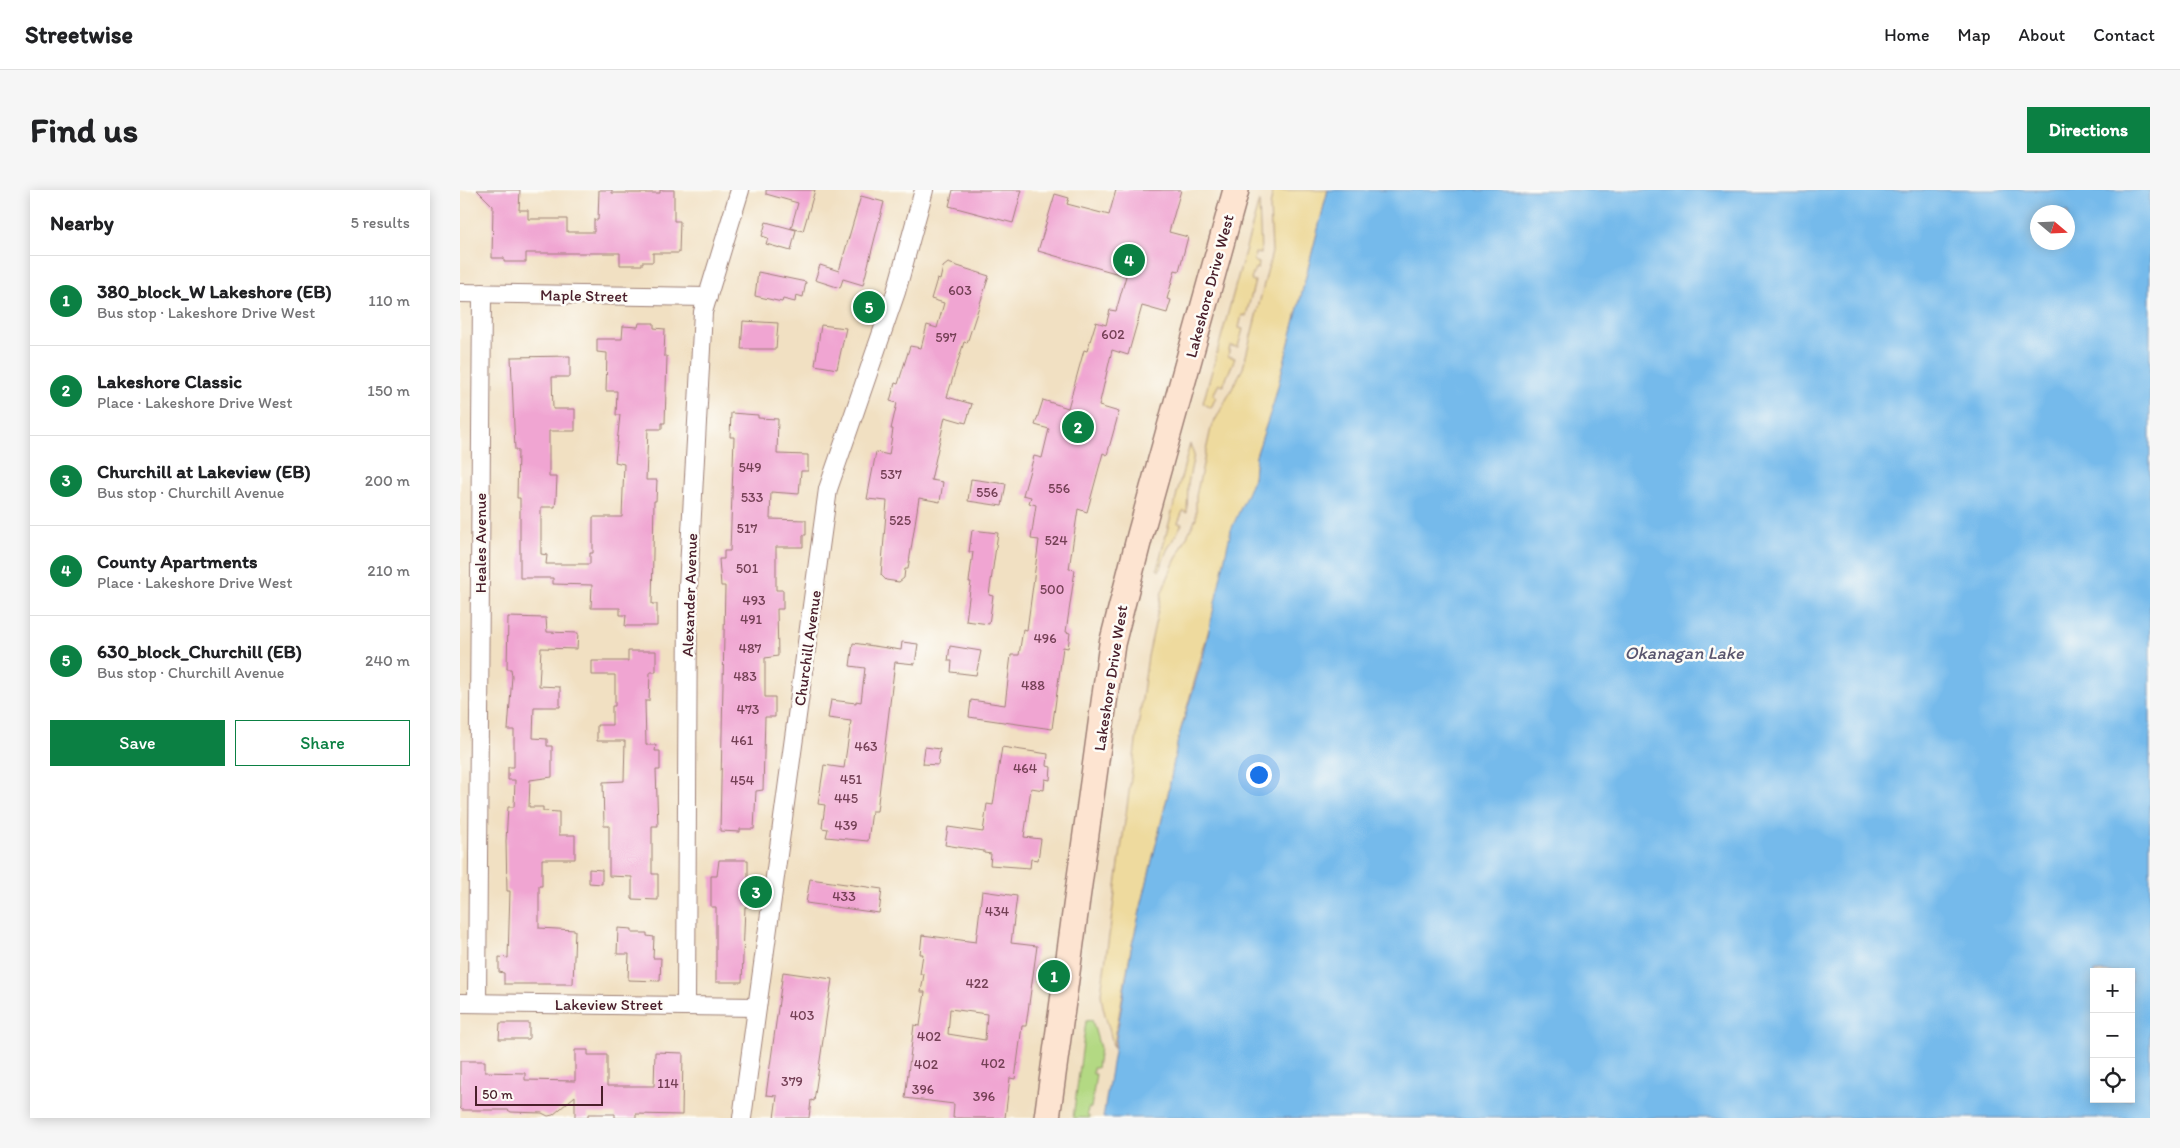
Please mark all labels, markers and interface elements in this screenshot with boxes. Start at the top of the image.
text: Streetwise [25,20,133,49]
text: Home [1884,24,1930,46]
text: Map [1958,24,1991,46]
text: About [2019,24,2065,46]
text: Contact [2093,24,2155,46]
button: Directions [2027,107,2150,153]
text: Find us [30,109,138,151]
north arrow [2030,205,2075,250]
text: Nearby [50,210,114,235]
street label: Lakeshore Drive West [1181,212,1238,360]
text: 5 results [350,213,410,232]
pin: 4 [1113,241,1145,279]
text: 380_block_W Lakeshore (EB) [97,280,332,303]
house number: 603 [948,282,972,299]
street label: Maple Street [540,285,628,306]
pin: 5 [853,288,885,326]
text: 1 [62,291,70,310]
text: 110 m [368,291,410,310]
text: Bus stop · Lakeshore Drive West [97,303,315,322]
house number: 602 [1101,326,1125,343]
house number: 597 [935,329,957,346]
text: Lakeshore Classic [97,370,242,393]
text: 2 [62,381,70,400]
text: 150 m [367,381,410,400]
text: Place · Lakeshore Drive West [97,393,292,412]
pin: 2 [1062,408,1094,446]
house number: 549 [738,459,762,476]
text: Churchill at Lakeview (EB) [97,460,311,483]
house number: 537 [880,466,902,483]
text: 3 [62,471,70,490]
text: 200 m [365,471,410,490]
house number: 556 [1048,480,1070,497]
text: Bus stop · Churchill Avenue [97,483,284,502]
house number: 556 [976,484,998,501]
house number: 533 [741,489,764,506]
street label: Heales Avenue [471,493,490,593]
house number: 525 [889,512,911,529]
house number: 517 [737,520,757,537]
house number: 524 [1044,532,1068,549]
street label: Alexander Avenue [678,533,701,657]
text: County Apartments [97,550,258,573]
house number: 501 [736,560,759,577]
text: 4 [61,561,71,580]
text: 210 m [367,561,410,580]
text: Place · Lakeshore Drive West [97,573,292,592]
house number: 500 [1040,581,1064,598]
street label: Churchill Avenue [790,589,825,707]
house number: 493 [742,592,766,609]
street label: Lakeshore Drive West [1090,604,1131,752]
house number: 491 [740,611,763,628]
house number: 496 [1033,630,1057,647]
text: 630_block_Churchill (EB) [97,640,302,663]
house number: 487 [738,640,762,657]
water label: Okanagan Lake [1624,642,1745,664]
text: 5 [62,651,70,670]
text: 240 m [365,651,410,670]
text: Bus stop · Churchill Avenue [97,663,284,682]
house number: 483 [733,668,757,685]
house number: 488 [1021,677,1045,694]
house number: 473 [737,701,760,718]
button: Save [50,720,225,766]
button: Share [235,720,410,766]
house number: 461 [731,732,754,749]
house number: 463 [854,738,878,755]
house number: 464 [1013,760,1038,777]
your location [1246,762,1272,788]
house number: 451 [840,771,863,788]
house number: 454 [730,772,755,789]
house number: 445 [834,790,858,807]
house number: 439 [834,817,858,834]
pin: 3 [740,873,772,911]
house number: 433 [832,888,856,905]
house number: 434 [985,903,1010,920]
pin: 1 [1038,957,1070,995]
map controls [2090,968,2135,1103]
button: + [2090,968,2135,1013]
house number: 422 [965,975,989,992]
street label: Lakeview Street [555,995,663,1014]
house number: 403 [790,1007,815,1024]
button: − [2090,1013,2135,1058]
house number: 402 [917,1028,942,1045]
house number: 402 [981,1055,1006,1072]
house number: 402 [914,1056,939,1073]
button: locate [2090,1058,2135,1103]
house number: 379 [781,1073,803,1090]
house number: 114 [657,1075,679,1092]
house number: 396 [912,1081,934,1098]
scale bar [475,1083,602,1106]
text: 50 m [482,1086,513,1103]
house number: 396 [973,1088,995,1105]

